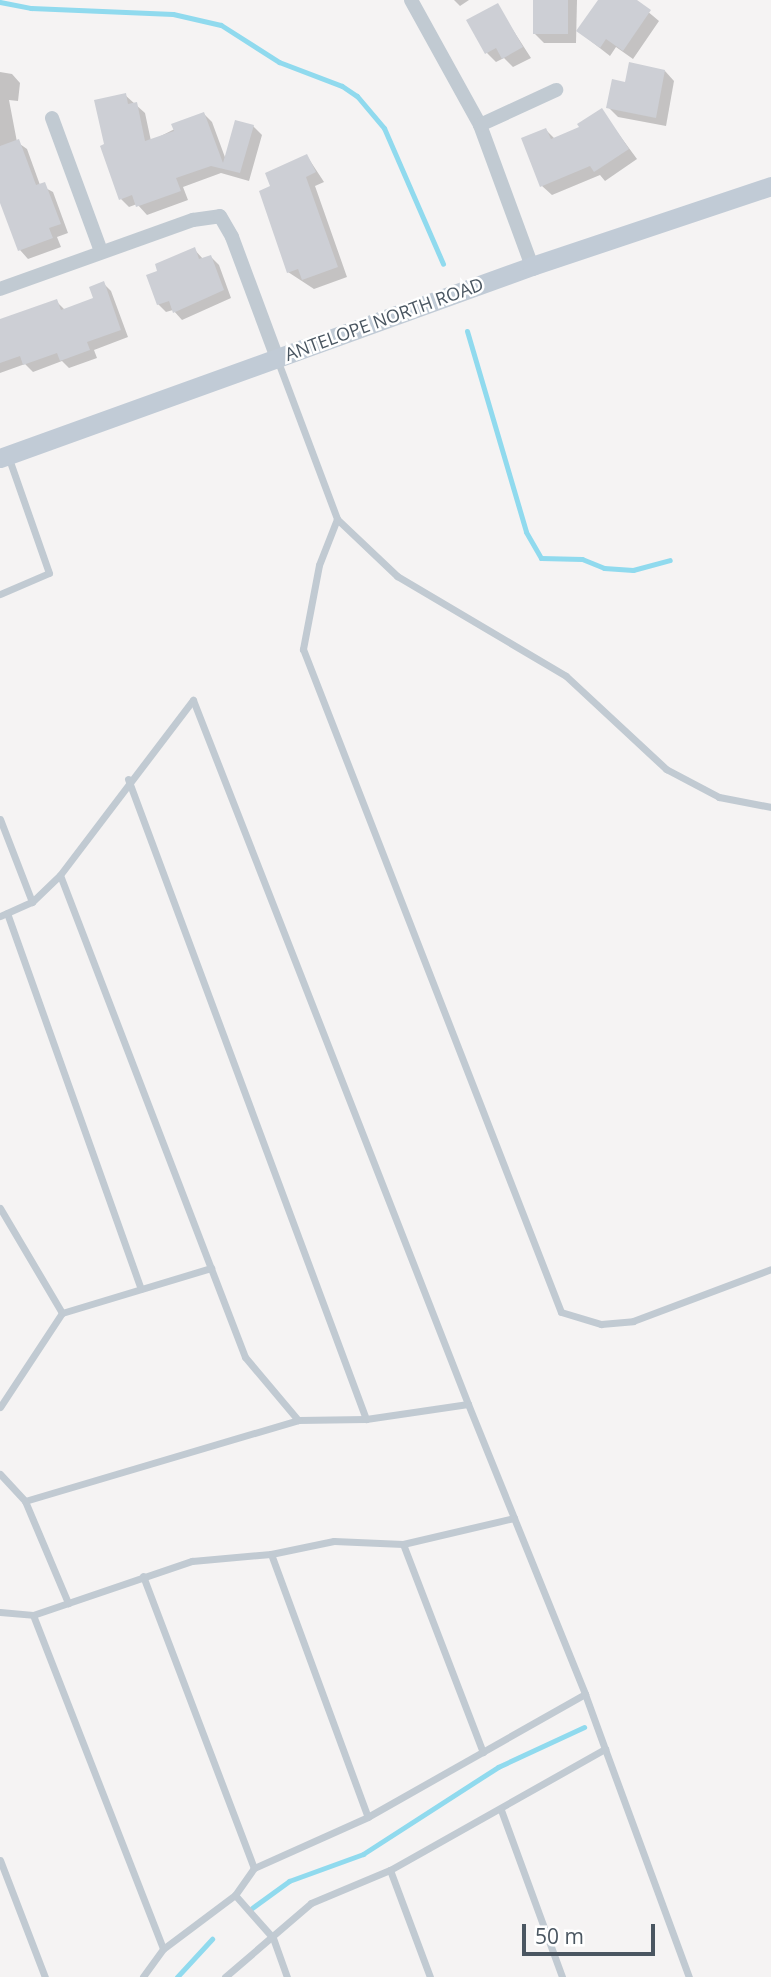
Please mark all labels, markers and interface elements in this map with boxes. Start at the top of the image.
street label: ANTELOPE NORTH ROAD [282,273,486,365]
scale bar [526,1910,659,1954]
text: 50 m [535,1922,584,1950]

